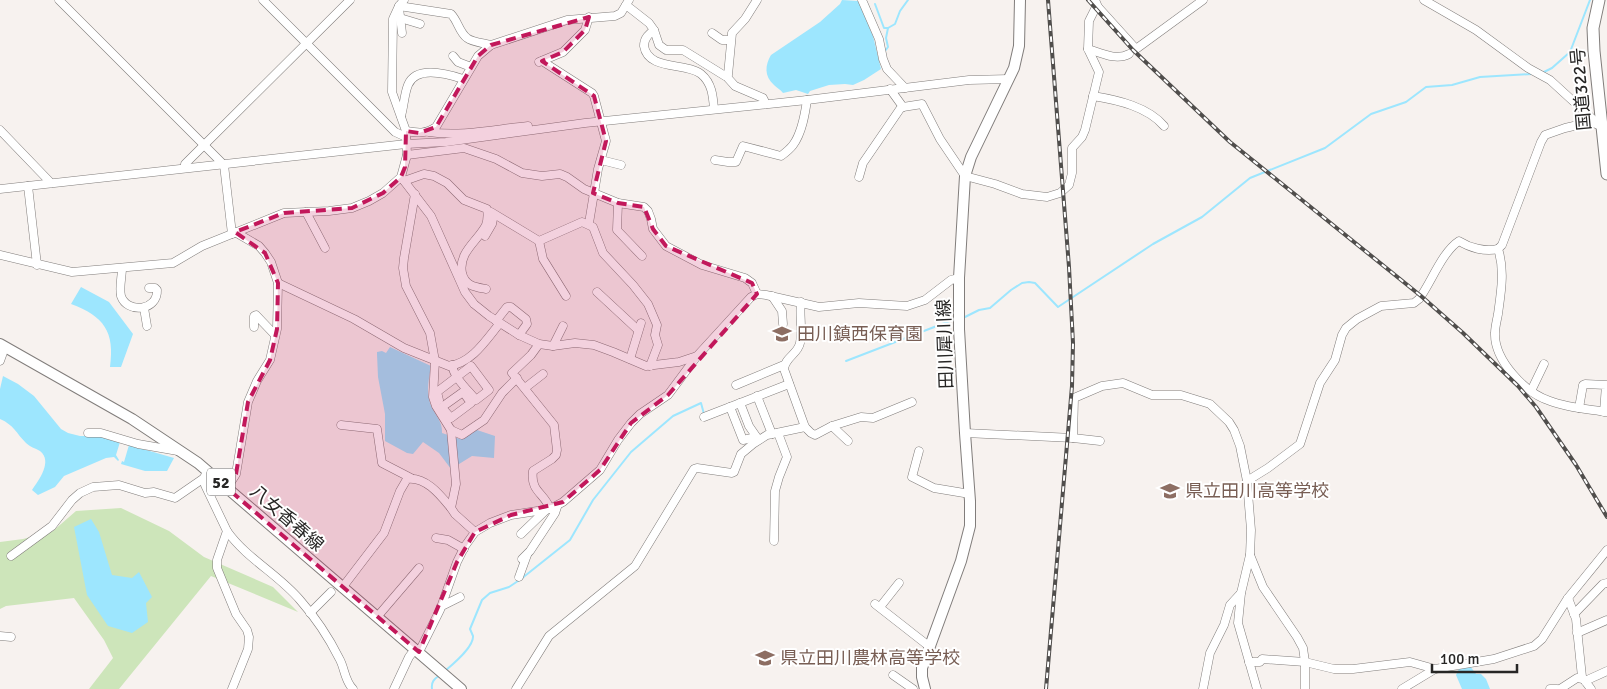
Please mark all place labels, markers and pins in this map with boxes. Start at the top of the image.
school or university icon: 田川鎮西保育園 [771,323,793,345]
place label: 田川鎮西保育園 [797,323,923,345]
school or university icon: 県立田川高等学校 [1159,480,1181,502]
place label: 県立田川高等学校 [1185,480,1329,502]
school or university icon: 県立田川農林高等学校 [754,647,776,669]
place label: 県立田川農林高等学校 [780,647,960,669]

